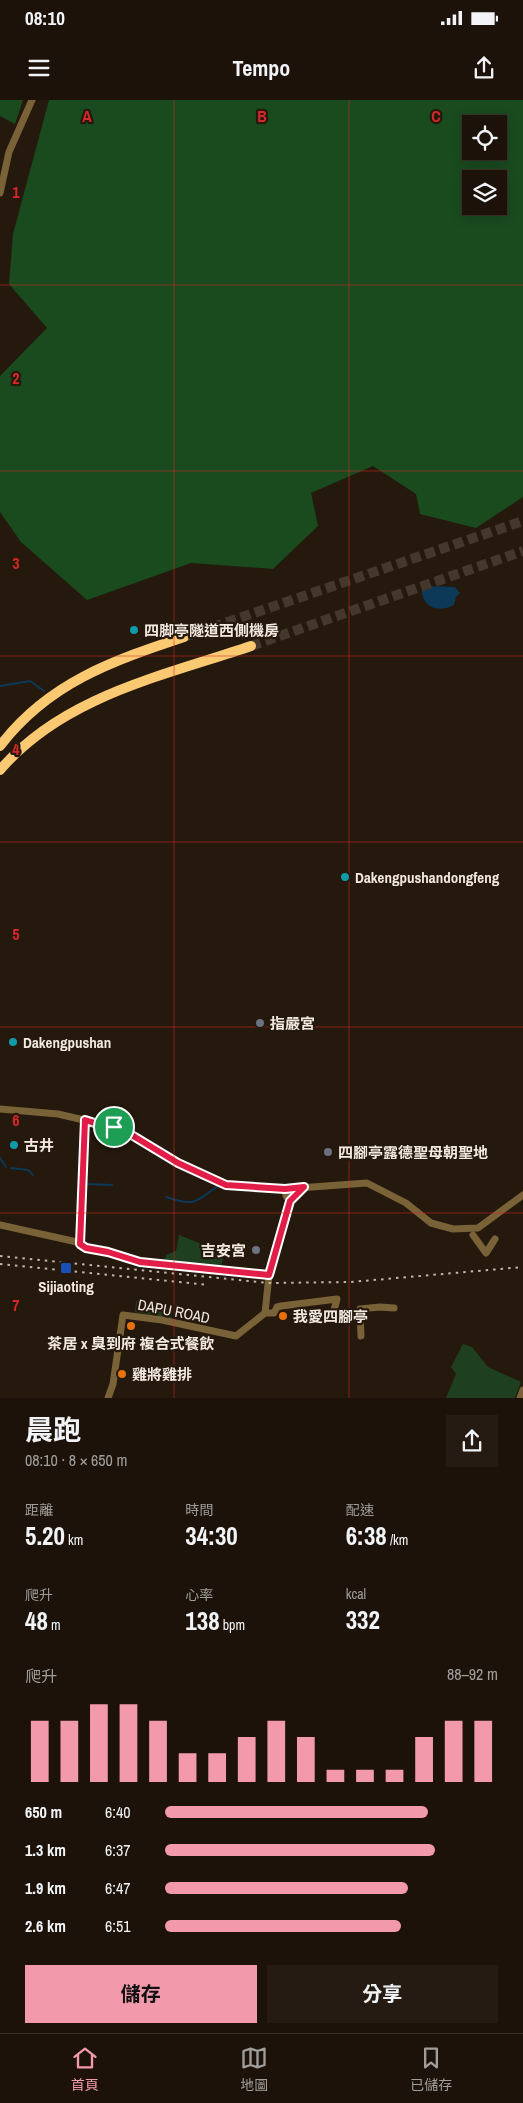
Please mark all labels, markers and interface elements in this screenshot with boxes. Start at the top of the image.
text: 08:10 [25,5,65,31]
text: Tempo [233,53,290,83]
icon: menu [25,54,53,82]
icon: share [470,54,498,82]
text: A [82,105,92,127]
text: B [257,105,267,127]
text: C [431,105,441,127]
map controls [462,115,507,215]
button: locate [462,115,507,160]
button: layers [462,170,507,215]
text: 1 [12,181,20,203]
text: 2 [12,367,20,389]
text: 3 [12,552,20,574]
place label: 四脚亭隧道西側機房 [144,620,279,641]
marker: 四脚亭隧道西側機房 [128,624,140,636]
text: 4 [12,738,20,760]
place label: Dakengpushandongfeng [355,867,500,888]
marker: Dakengpushandongfeng [339,871,351,883]
text: 5 [12,923,20,945]
place label: 指嚴宮 [270,1013,315,1034]
marker: 指嚴宮 [254,1017,266,1029]
place label: Dakengpushan [23,1032,111,1053]
marker: Dakengpushan [7,1036,19,1048]
pin [93,1106,135,1148]
text: 6 [12,1109,20,1131]
icon: arrive [100,1113,128,1141]
place label: 古井 [24,1135,54,1156]
marker: 古井 [8,1139,20,1151]
place label: 四腳亭露德聖母朝聖地 [338,1142,488,1163]
marker: 四腳亭露德聖母朝聖地 [322,1146,334,1158]
place label: 吉安宮 [201,1240,246,1261]
marker: 吉安宮 [250,1244,262,1256]
marker: Sijiaoting [59,1261,73,1275]
place label: Sijiaoting [38,1276,94,1297]
text: 7 [12,1294,20,1316]
street label: DAPU ROAD [136,1294,212,1328]
place label: 我愛四腳亭 [293,1306,368,1327]
marker: 我愛四腳亭 [277,1310,289,1322]
marker: 茶居 x 臭到府 複合式餐飲 [125,1320,137,1332]
place label: 茶居 x 臭到府 複合式餐飲 [47,1333,215,1354]
place label: 雞將雞排 [132,1364,192,1385]
marker: 雞將雞排 [116,1368,128,1380]
text: 晨跑 [25,1411,81,1449]
button: share [446,1415,498,1467]
text: 08:10 · 8 × 650 m [25,1449,128,1471]
text: 距離 [25,1501,53,1519]
text: 時間 [185,1501,213,1519]
text: 配速 [346,1501,374,1519]
text: 5.20 [25,1519,65,1553]
text: 34:30 [185,1519,238,1553]
text: 6:38 [346,1519,387,1553]
text: km [65,1531,83,1549]
text: /km [387,1531,408,1549]
text: kcal [346,1585,366,1603]
text: 爬升 [25,1586,53,1604]
text: 心率 [185,1586,213,1604]
text: 332 [346,1603,380,1637]
text: 48 [25,1604,48,1638]
text: 138 [185,1604,220,1638]
text: m [48,1616,61,1634]
text: bpm [220,1616,245,1634]
text: 88–92 m [447,1663,498,1685]
text: 爬升 [25,1665,57,1687]
text: 650 m [25,1801,62,1823]
text: 6:40 [105,1801,131,1823]
text: 1.3 km [25,1839,66,1861]
text: 6:37 [105,1839,131,1861]
text: 1.9 km [25,1877,66,1899]
text: 6:47 [105,1877,131,1899]
text: 2.6 km [25,1915,66,1937]
text: 6:51 [105,1915,131,1937]
button: 儲存 [25,1965,257,2023]
button: 分享 [267,1965,498,2023]
tab: 首頁 [71,2044,99,2094]
tab: 地圖 [240,2044,268,2094]
tab: 已儲存 [410,2044,452,2094]

